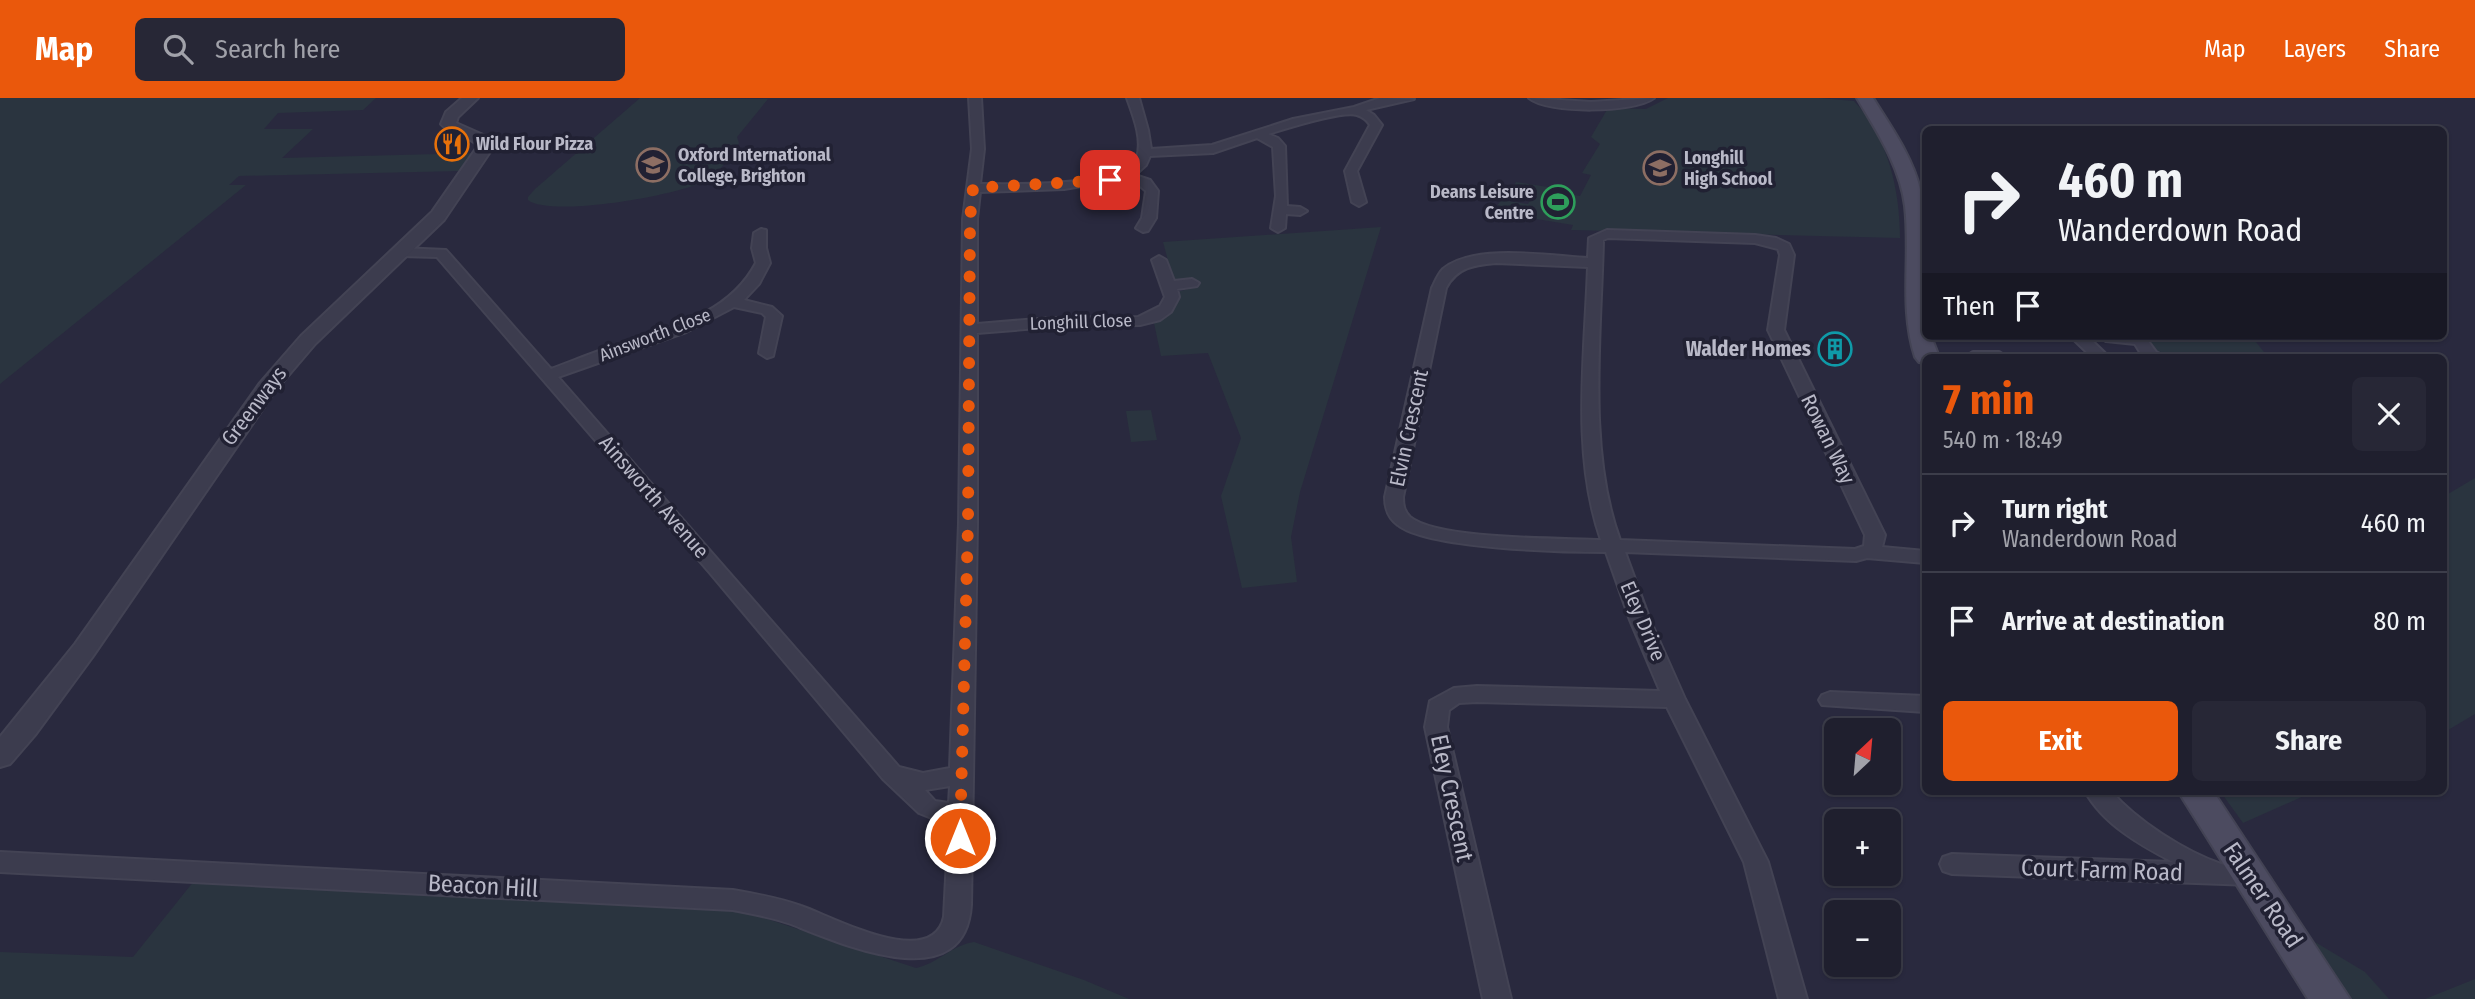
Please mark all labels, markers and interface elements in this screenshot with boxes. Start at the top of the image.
search box [135,18,625,81]
text: Map [35,29,93,69]
icon: search [159,30,197,68]
text: Search here [215,34,340,65]
text: Map [2204,35,2246,63]
text: Layers [2284,35,2346,63]
text: Share [2384,35,2440,63]
restaurant icon: Wild Flour Pizza [433,125,471,163]
place label: Wild Flour Pizza [476,133,593,155]
place label: Oxford International College, Brighton [678,144,831,187]
school or university icon: Oxford International College, Brighton [634,146,672,184]
place label: Longhill High School [1684,147,1772,190]
school or university icon: Longhill High School [1641,149,1679,187]
pin [1080,150,1140,210]
text: 460 m [2058,151,2183,210]
icon: right [1943,154,2034,245]
icon: arrive [1091,161,1129,199]
place label: Deans Leisure Centre [1430,181,1534,224]
sports icon: Deans Leisure Centre [1539,183,1577,221]
text: Wanderdown Road [2058,211,2302,249]
icon: arrive [2009,287,2047,325]
text: Then [1943,291,1995,322]
street label: Ainsworth Close [596,304,714,366]
street label: Longhill Close [1029,309,1133,335]
building icon: Walder Homes [1816,330,1854,368]
place label: Walder Homes [1686,336,1811,362]
street label: Greenways [216,361,292,451]
street label: Elvin Crescent [1384,367,1434,489]
text: 7 min [1943,375,2035,425]
button: close [2352,377,2426,451]
street label: Rowan Way [1795,390,1861,489]
text: 540 m · 18:49 [1943,426,2063,454]
street label: Ainsworth Avenue [594,430,714,564]
text: Turn right [2002,494,2108,525]
icon: right [1943,504,1981,542]
text: 460 m [2361,508,2426,539]
text: Wanderdown Road [2002,525,2178,553]
street label: Eley Drive [1615,577,1671,665]
icon: arrive [1943,602,1981,640]
text: Arrive at destination [2002,606,2225,637]
text: 80 m [2373,606,2426,637]
button: Exit [1943,701,2178,781]
button: Share [2192,701,2426,781]
north arrow [1824,718,1900,794]
map controls [1824,718,1901,977]
street label: Eley Crescent [1425,732,1479,864]
position arrow [923,801,997,875]
button: + [1824,809,1901,886]
street label: Falmer Road [2218,837,2308,953]
street label: Court Farm Road [2021,853,2183,887]
street label: Beacon Hill [427,869,539,903]
button: − [1824,900,1901,977]

